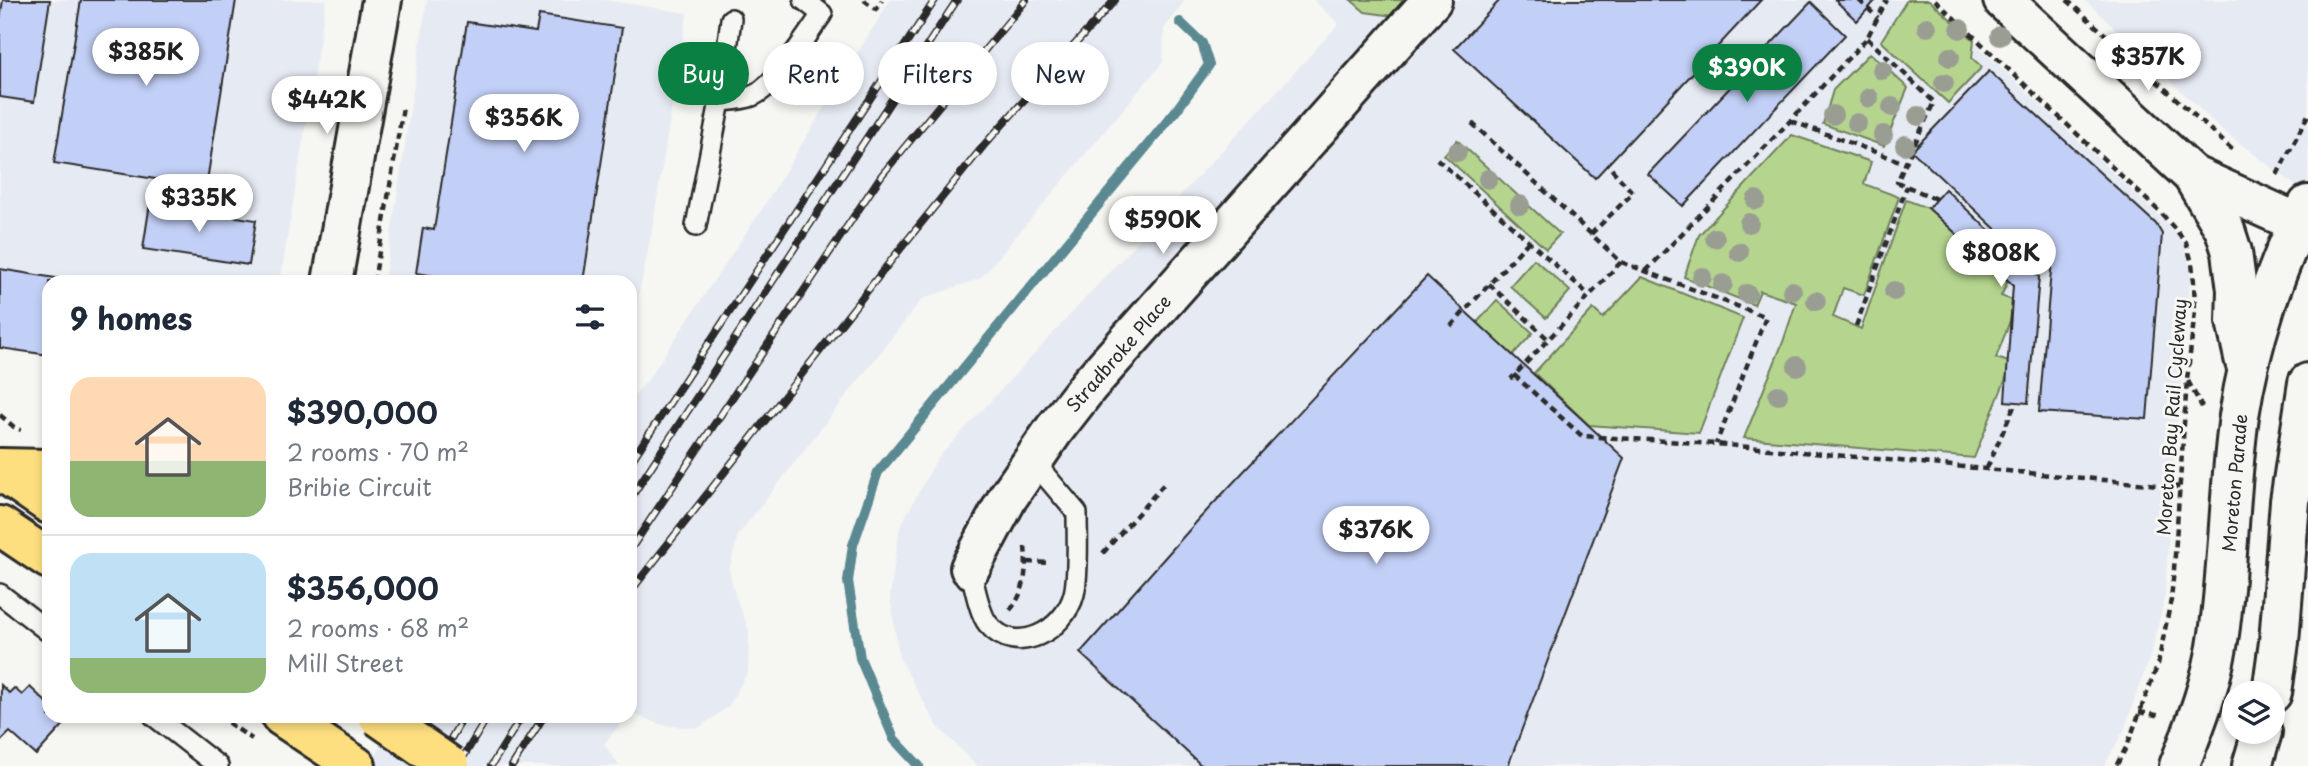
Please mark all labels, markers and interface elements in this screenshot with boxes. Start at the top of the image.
pin: $385K [97,28,195,88]
text: $385K [108,33,184,68]
pin: $357K [2099,34,2197,93]
text: $357K [2111,38,2185,73]
chip: Buy [658,42,749,105]
chip: Rent [763,42,864,105]
chip: Filters [878,42,997,105]
chip: New [1011,42,1109,105]
pin: $390K [1698,44,1796,104]
text: $390K [1708,49,1786,84]
pin: $442K [278,76,376,136]
text: $442K [287,81,367,116]
pin: $356K [475,94,573,154]
text: $356K [485,99,563,134]
pin: $335K [150,174,248,234]
text: $335K [161,179,237,214]
pin: $590K [1114,196,1212,256]
text: $590K [1125,201,1201,236]
pin: $808K [1952,230,2050,289]
text: $808K [1962,234,2040,269]
street label: Stradbroke Place [1059,288,1177,418]
text: 9 homes [70,295,192,340]
icon: filters [571,298,609,336]
street label: Moreton Bay Rail Cycleway [2149,298,2193,536]
text: $390,000 [287,389,438,434]
icon: home [126,405,210,489]
street label: Moreton Parade [2215,413,2253,553]
text: 2 rooms · 70 m² [287,434,469,469]
text: Bribie Circuit [287,469,432,504]
pin: $376K [1327,506,1425,566]
text: $376K [1339,511,1413,546]
text: $356,000 [287,565,439,610]
icon: home [126,581,210,665]
text: 2 rooms · 68 m² [287,610,469,645]
text: Mill Street [287,645,403,680]
map controls [2222,681,2285,744]
button: layers [2222,681,2285,744]

